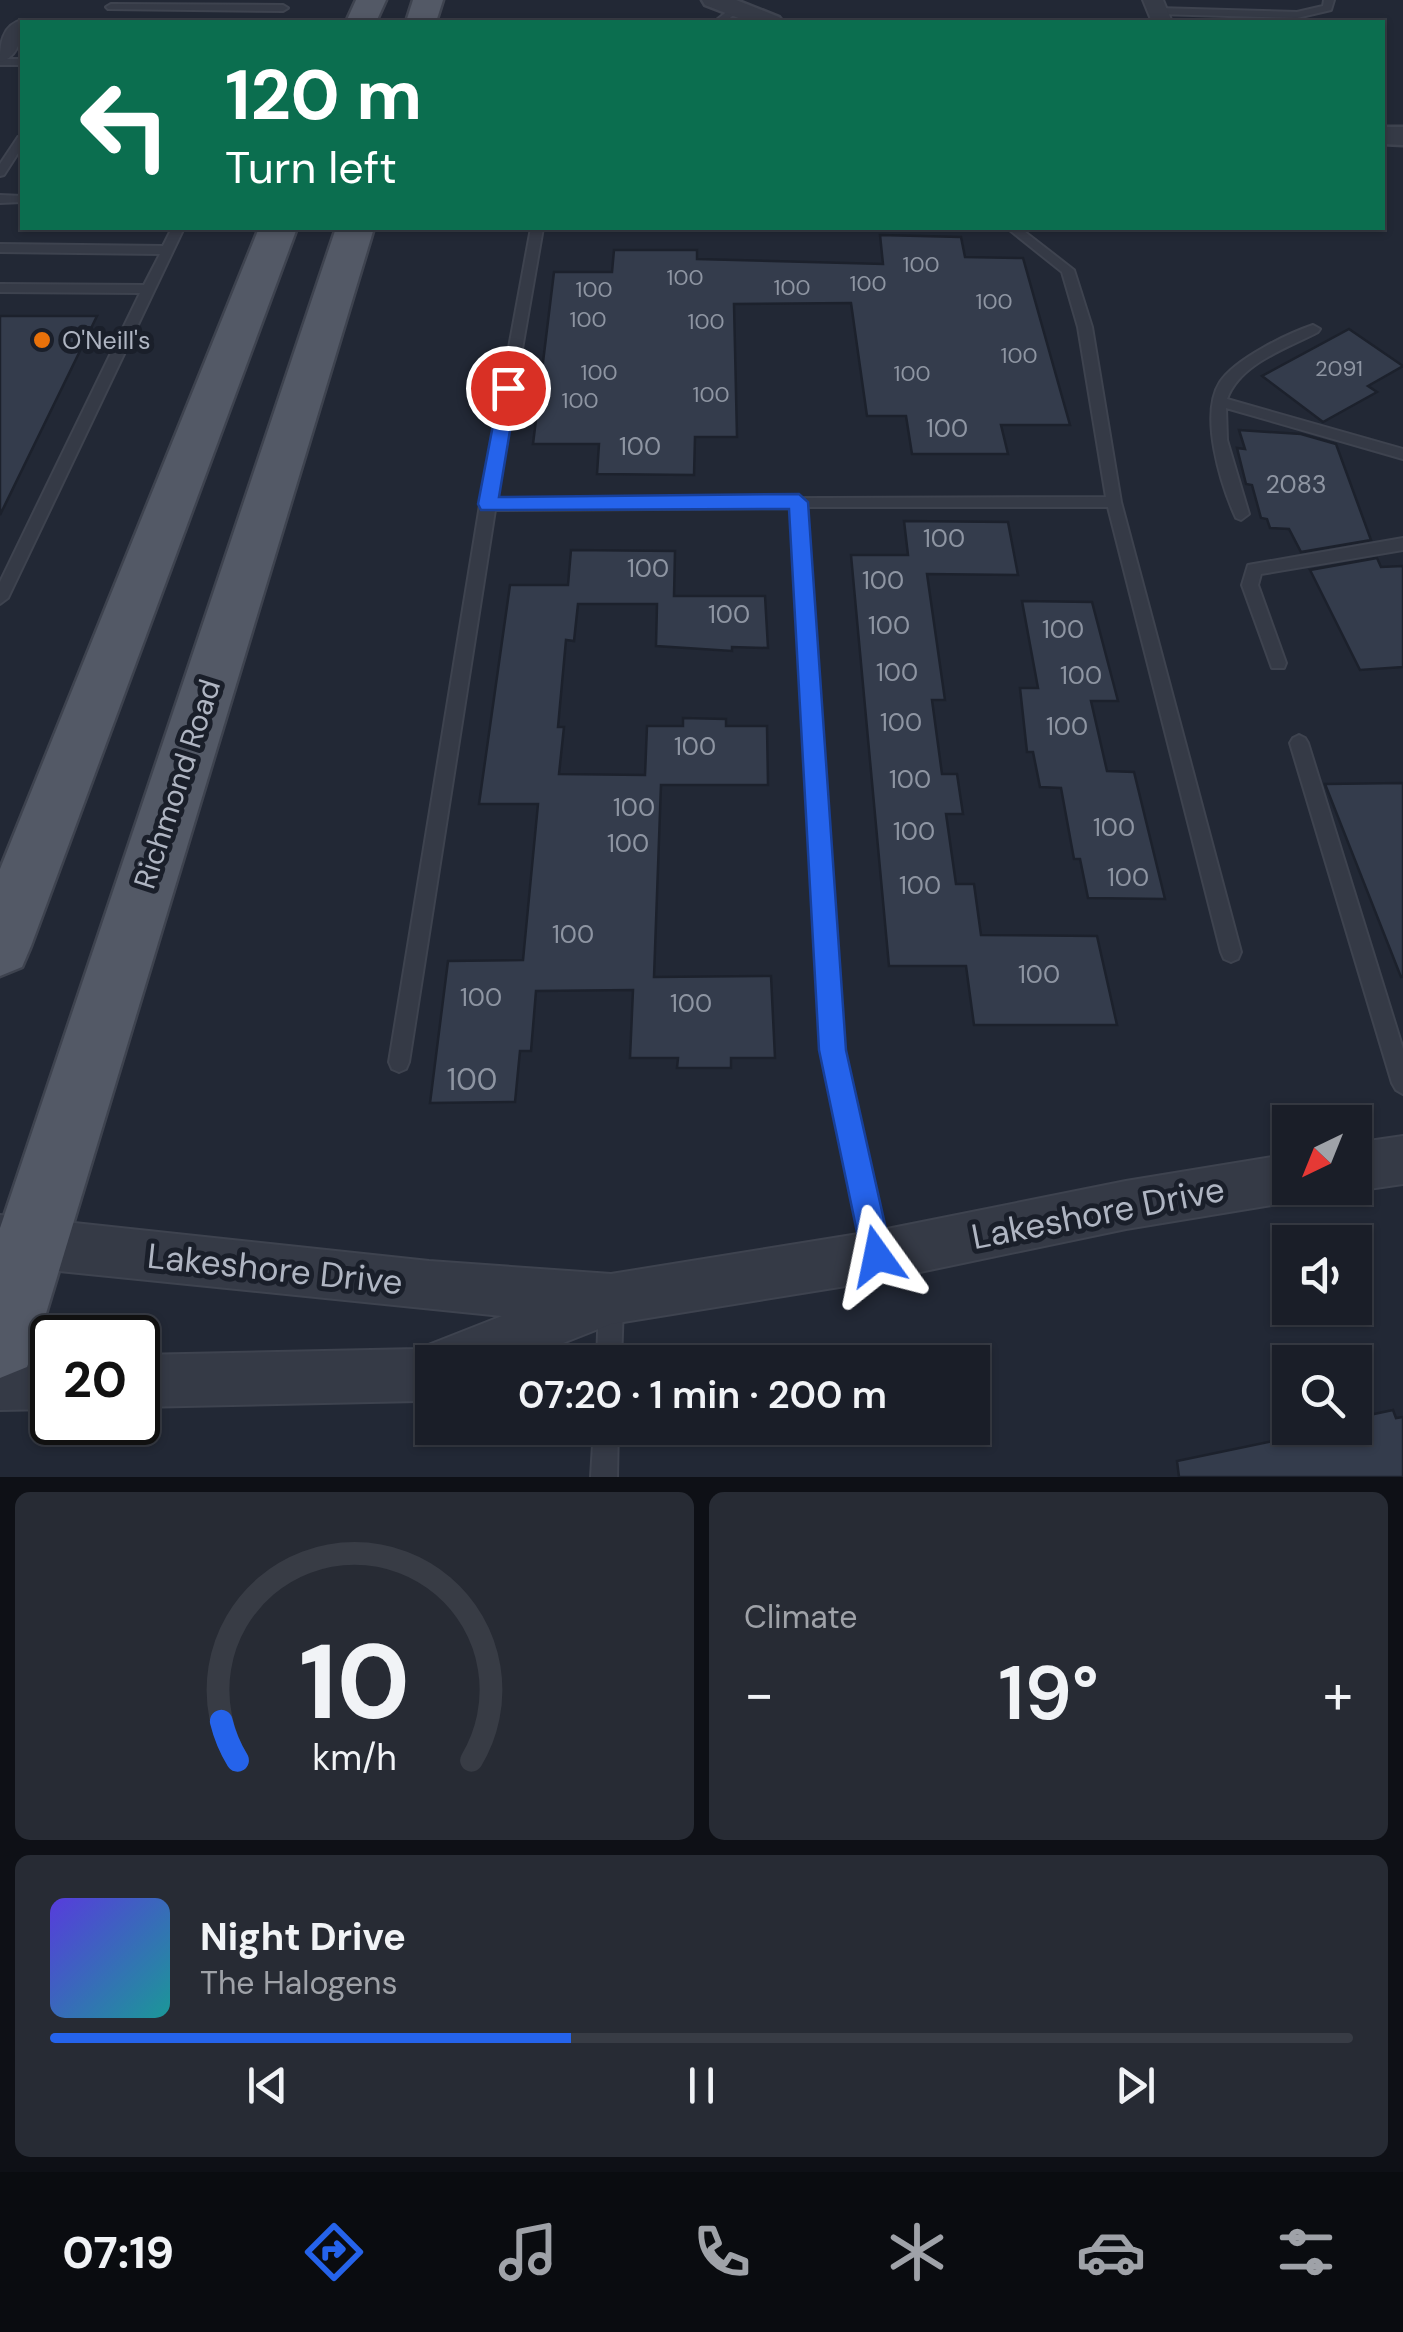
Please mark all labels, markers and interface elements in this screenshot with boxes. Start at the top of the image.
text: 120 m [225,50,422,141]
icon: left [60,60,190,190]
text: Turn left [225,138,397,197]
house number: 100 [903,250,939,279]
house number: 100 [667,263,703,292]
house number: 100 [850,269,886,298]
house number: 100 [774,273,810,302]
house number: 100 [576,275,612,304]
house number: 100 [976,287,1012,316]
house number: 100 [570,305,606,334]
house number: 100 [688,307,724,336]
place label: O'Neill's [62,324,150,357]
marker: O'Neill's [31,329,53,351]
house number: 100 [1001,341,1037,370]
pin [466,346,551,431]
house number: 2091 [1315,354,1363,383]
house number: 100 [581,358,617,387]
house number: 100 [894,359,930,388]
icon: arrive [481,361,536,416]
house number: 100 [693,380,729,409]
house number: 100 [562,386,598,415]
house number: 100 [926,412,968,445]
house number: 100 [619,430,661,463]
house number: 2083 [1265,468,1327,501]
house number: 100 [923,522,965,555]
house number: 100 [627,552,669,585]
house number: 100 [862,564,904,597]
house number: 100 [708,598,750,631]
house number: 100 [868,609,910,642]
house number: 100 [1042,613,1084,646]
house number: 100 [876,656,918,689]
house number: 100 [1060,659,1102,692]
street label: Richmond Road [125,674,229,894]
house number: 100 [880,706,922,739]
house number: 100 [1046,710,1088,743]
house number: 100 [674,730,716,763]
house number: 100 [889,763,931,796]
house number: 100 [613,791,655,824]
house number: 100 [1093,811,1135,844]
house number: 100 [893,815,935,848]
house number: 100 [607,827,649,860]
house number: 100 [1107,861,1149,894]
house number: 100 [899,869,941,902]
house number: 100 [552,918,594,951]
house number: 100 [1018,958,1060,991]
house number: 100 [460,981,502,1014]
house number: 100 [670,987,712,1020]
house number: 100 [447,1060,497,1099]
north arrow [1272,1105,1372,1205]
map controls [1272,1105,1372,1445]
street label: Lakeshore Drive [968,1166,1228,1260]
position arrow [825,1204,929,1308]
button: sound [1272,1225,1372,1325]
street label: Lakeshore Drive [145,1233,405,1305]
speed limit sign: 20 [30,1315,160,1445]
button: search [1272,1345,1372,1445]
text: 07:20 · 1 min · 200 m [518,1370,887,1420]
text: Climate [744,1596,858,1638]
text: 10 [299,1615,410,1750]
text: 19° [998,1645,1099,1742]
text: − [744,1658,774,1730]
text: + [1323,1658,1353,1730]
text: km/h [312,1735,397,1781]
text: Night Drive [200,1912,406,1962]
text: The Halogens [200,1962,398,2004]
icon: previous [240,2058,295,2113]
icon: pause [674,2058,729,2113]
icon: next [1108,2058,1163,2113]
icon: directions [299,2217,369,2287]
icon: music [493,2217,563,2287]
icon: phone [687,2217,757,2287]
icon: climate [882,2217,952,2287]
icon: car [1076,2217,1146,2287]
icon: filters [1271,2217,1341,2287]
text: 07:19 [62,2223,174,2282]

